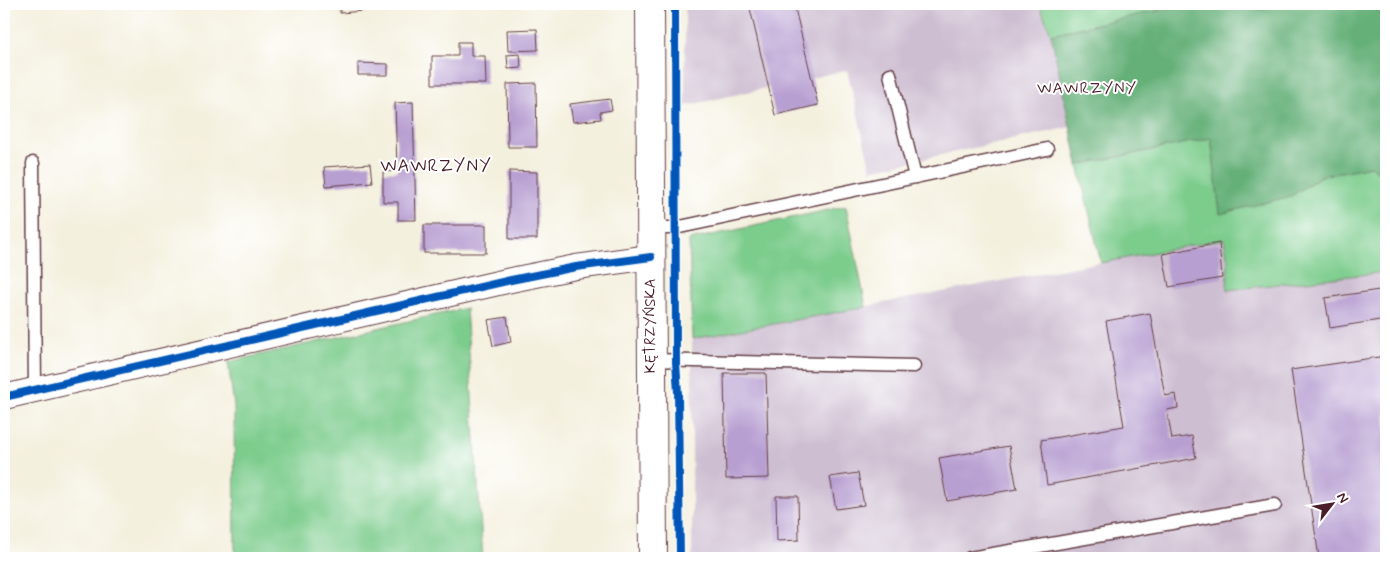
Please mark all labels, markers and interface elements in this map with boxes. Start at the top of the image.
district label: WAWRZYNY [1037,78,1137,99]
district label: WAWRZYNY [380,154,492,178]
street label: KĘTRZYŃSKA [641,278,661,374]
north arrow [1308,480,1358,530]
text: N [1332,489,1352,506]

